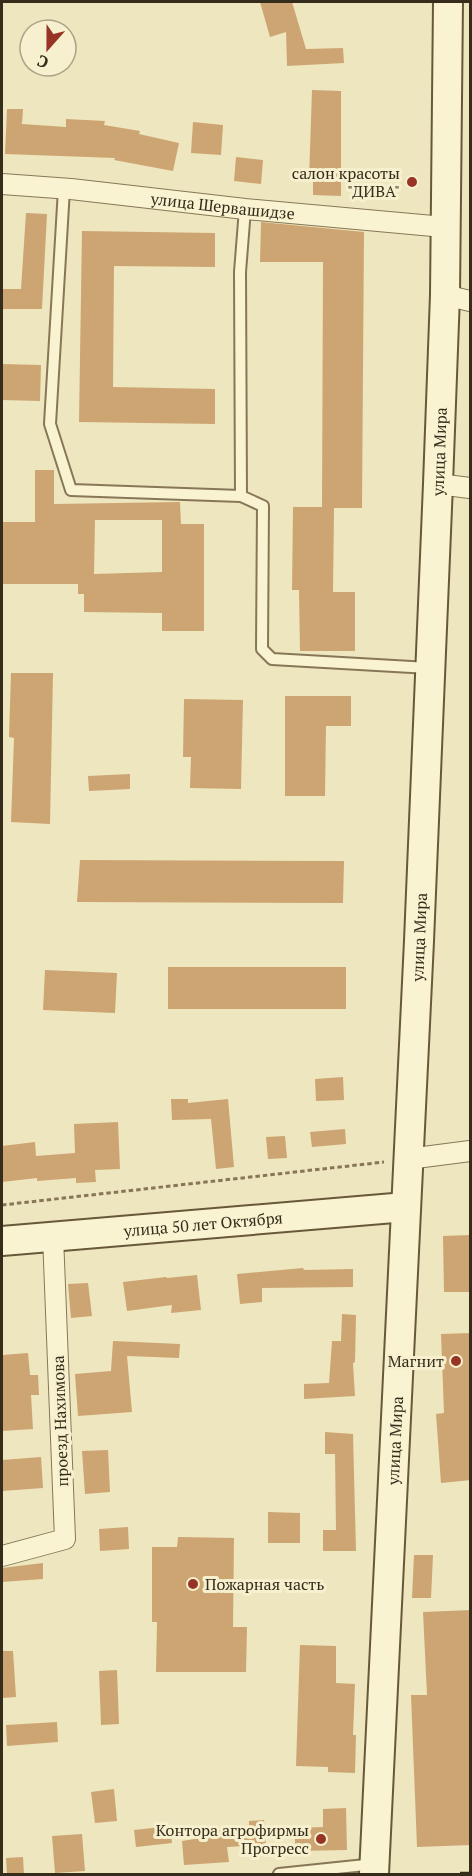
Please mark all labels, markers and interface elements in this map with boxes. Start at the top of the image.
north arrow [18,18,78,78]
text: С [34,50,51,74]
place label: салон красоты "ДИВА" [292,162,400,202]
marker: салон красоты "ДИВА" [405,175,419,189]
street label: улица Шервашидзе [149,187,296,224]
street label: улица Мира [426,407,452,497]
street label: улица Мира [406,892,432,983]
street label: улица 50 лет Октября [122,1206,284,1242]
place label: Магнит [388,1350,444,1372]
marker: Магнит [449,1354,463,1368]
street label: проезд Нахимова [47,1355,73,1487]
street label: улица Мира [382,1396,408,1486]
place label: Пожарная часть [205,1573,324,1595]
marker: Пожарная часть [186,1577,200,1591]
place label: Контора агрофирмы Прогресс [156,1819,309,1859]
marker: Контора агрофирмы Прогресс [314,1832,328,1846]

